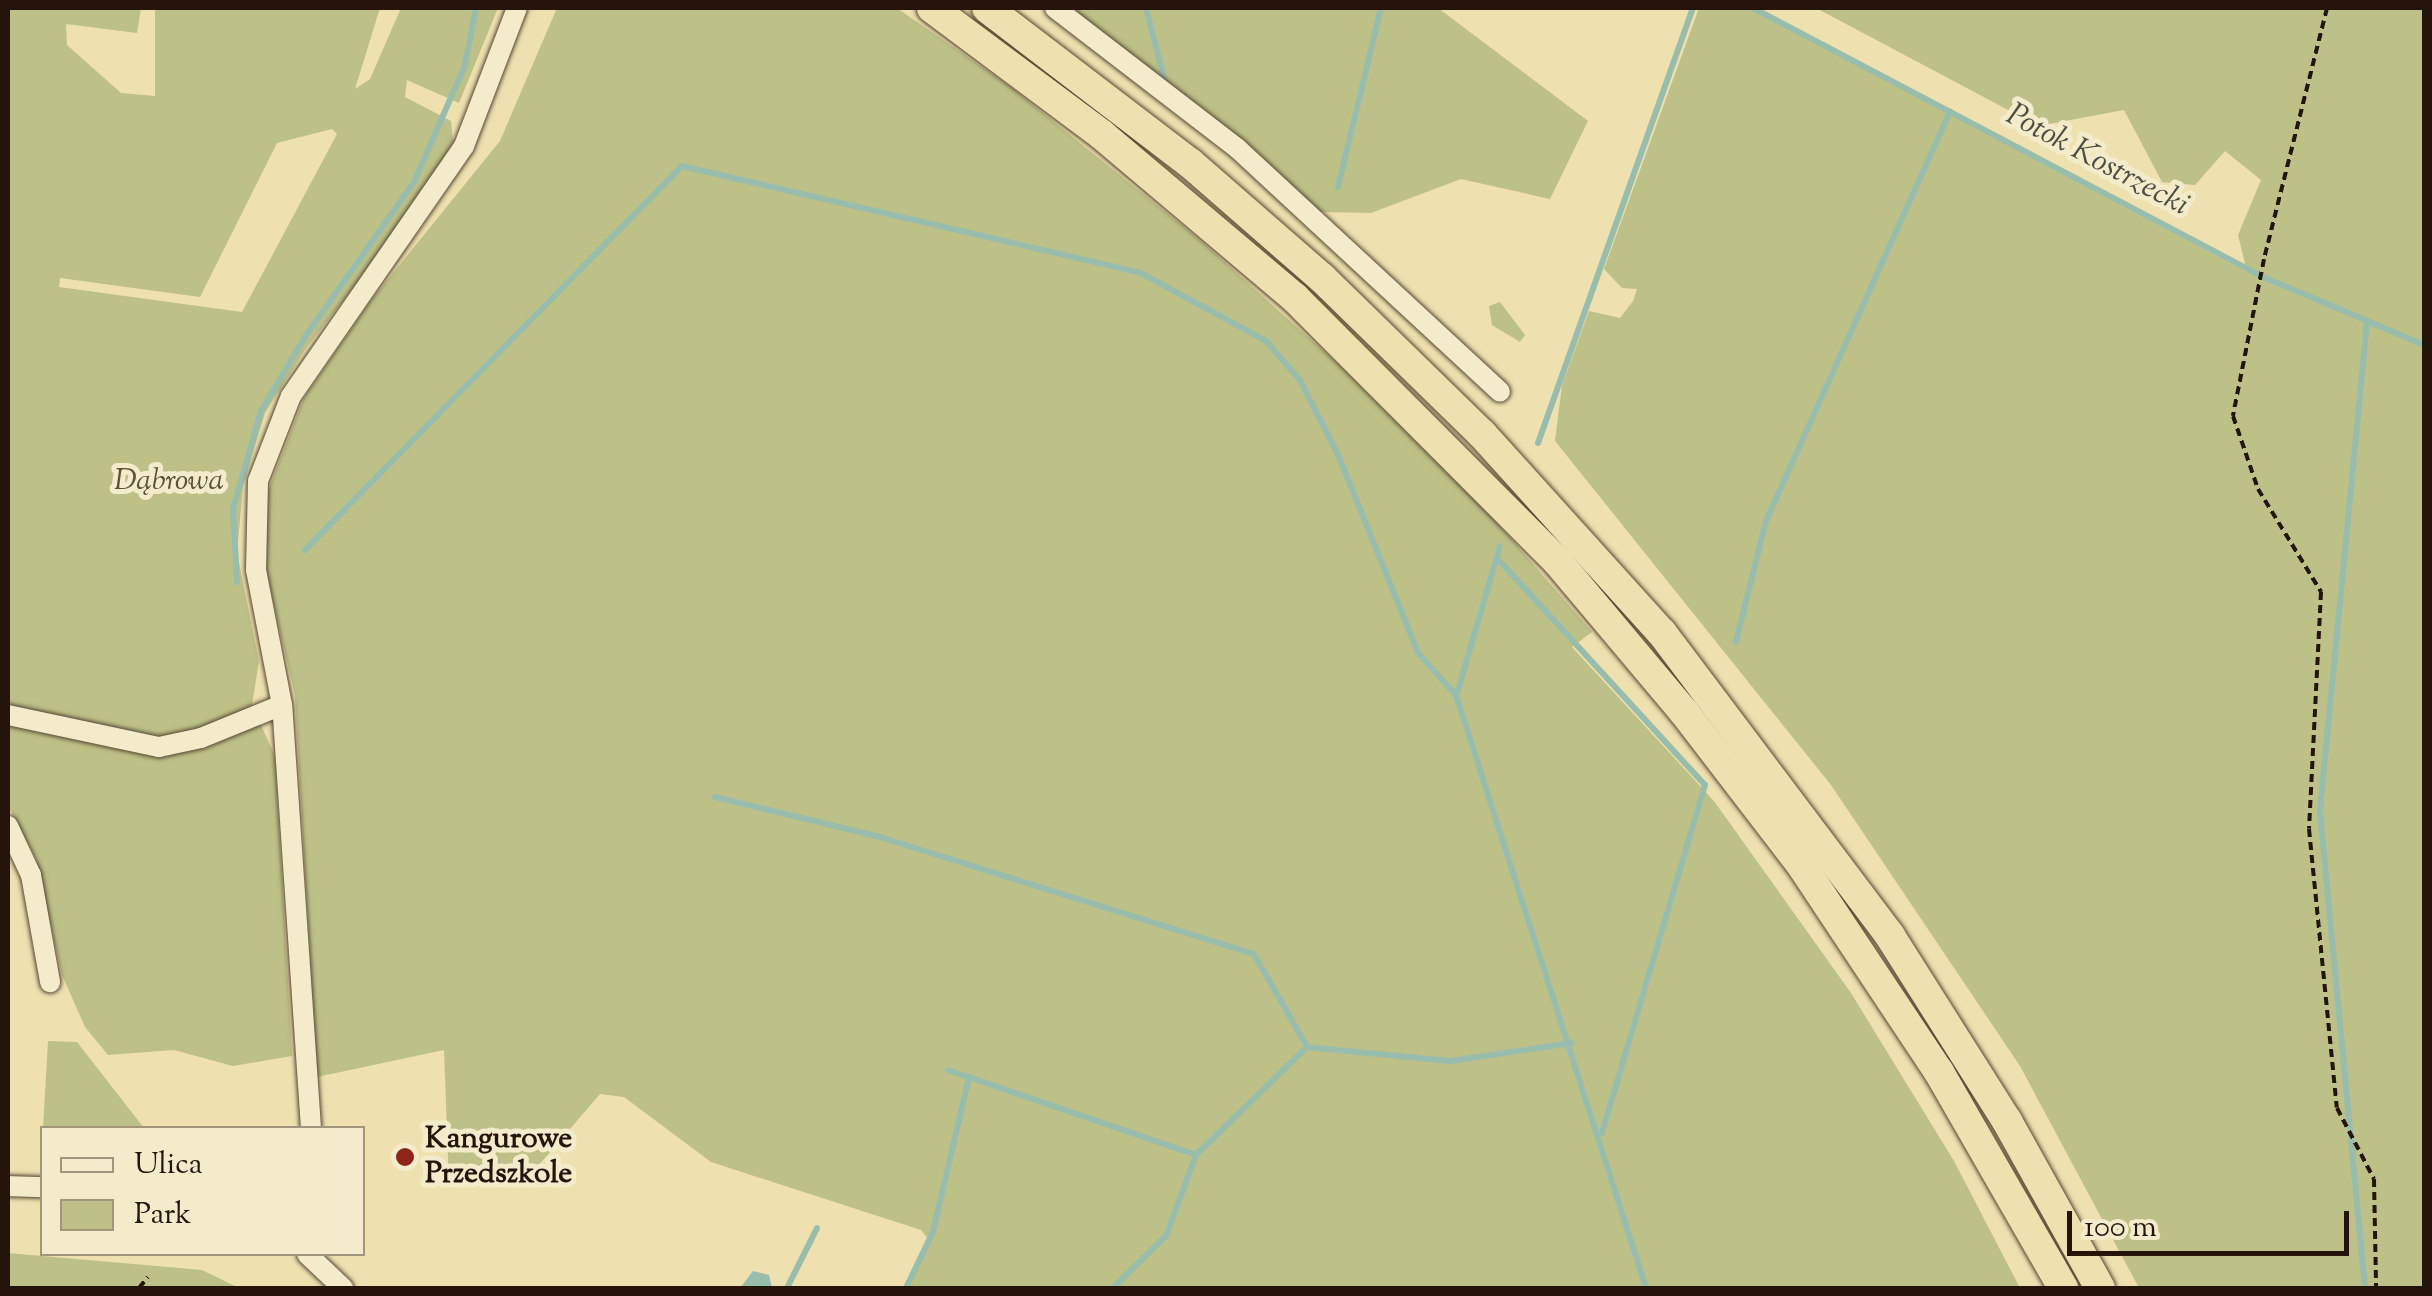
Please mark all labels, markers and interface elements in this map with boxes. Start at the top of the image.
water label: Potok Kostrzecki [1999,97,2195,225]
park label: Dąbrowa [114,464,224,500]
place label: Kangurowe Przedszkole [425,1122,572,1192]
legend [40,1126,365,1256]
text: Ulica [134,1144,203,1187]
marker: Kangurowe Przedszkole [394,1146,416,1168]
scale bar [2072,1191,2354,1253]
text: Park [134,1194,191,1237]
text: 100 m [2084,1207,2157,1250]

